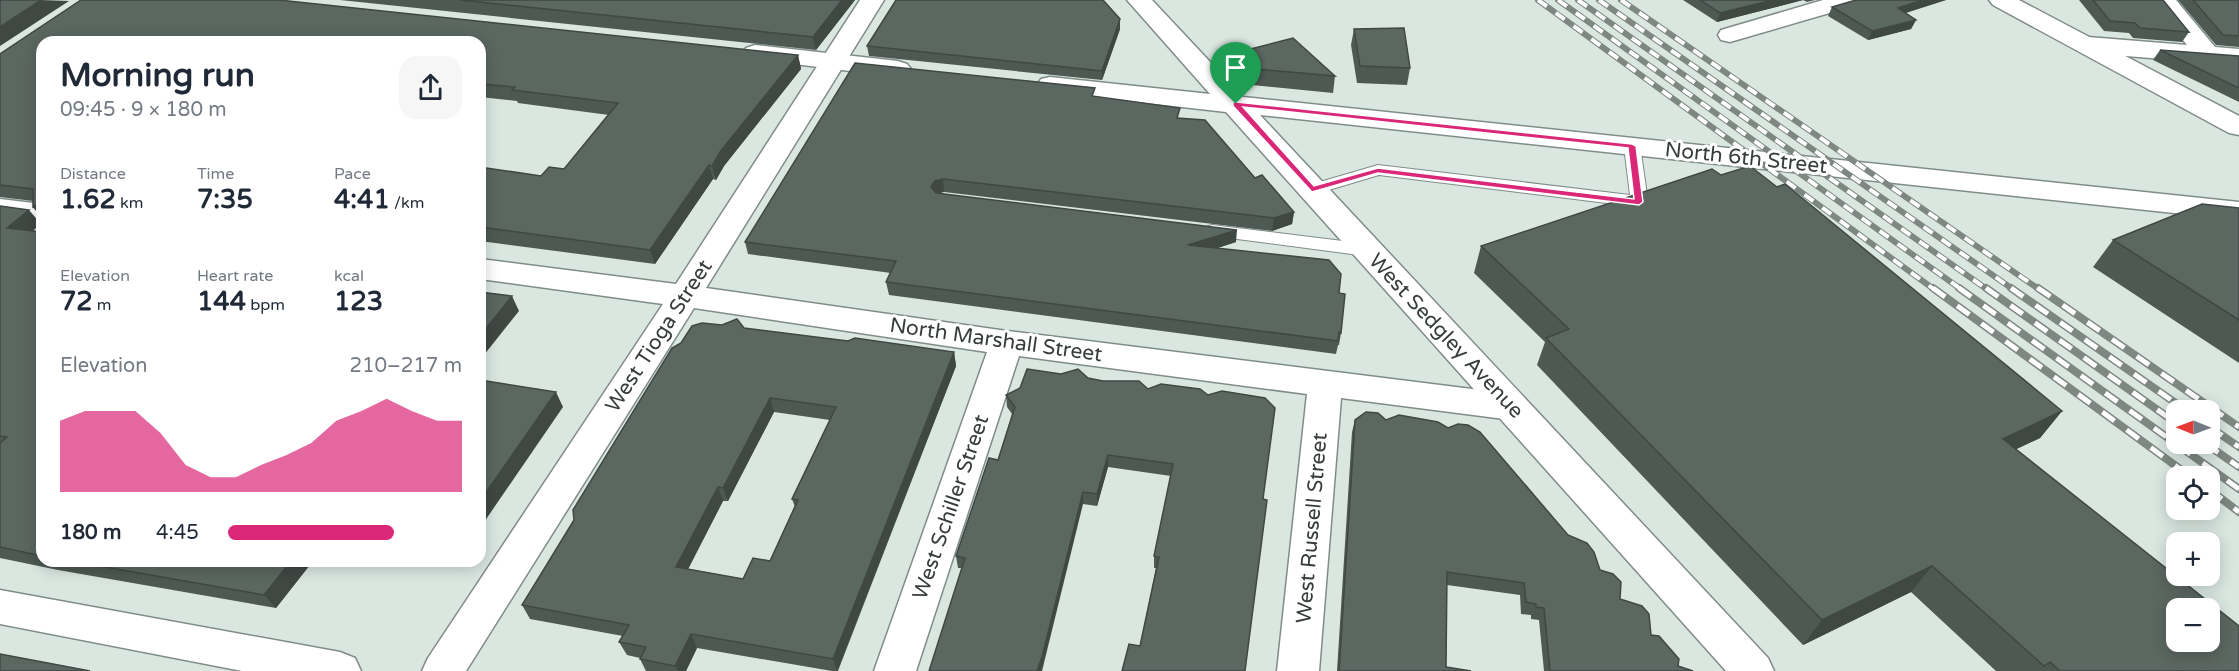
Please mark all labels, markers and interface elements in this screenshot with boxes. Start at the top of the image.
pin [1210,42,1261,104]
icon: arrive [1219,51,1252,84]
text: Morning run [60,56,255,95]
button: share [399,56,462,119]
text: 09:45 · 9 × 180 m [60,98,227,122]
street label: North 6th Street [1664,137,1828,179]
text: Distance [60,164,126,184]
text: Time [197,164,234,184]
text: Pace [334,164,371,184]
text: 1.62 [60,184,116,215]
text: 7:35 [197,184,253,215]
text: 4:41 [334,184,390,215]
text: km [116,193,143,213]
text: /km [390,193,424,213]
street label: West Sedgley Avenue [1363,249,1529,424]
street label: West Tioga Street [600,255,718,417]
text: Elevation [60,266,130,286]
text: Heart rate [197,266,273,286]
text: kcal [334,266,364,286]
text: 72 [60,286,93,317]
text: 144 [197,286,246,317]
text: 123 [334,286,383,317]
text: m [93,295,112,315]
text: bpm [246,295,285,315]
street label: North Marshall Street [888,313,1104,367]
text: Elevation [60,354,147,378]
text: 210–217 m [349,354,462,378]
north arrow [2166,400,2220,454]
map controls [2166,400,2220,652]
street label: West Schiller Street [908,411,994,603]
street label: West Russell Street [1291,432,1333,624]
button: locate [2166,466,2220,520]
text: 180 m [60,521,121,545]
text: 4:45 [156,521,199,545]
button: + [2166,532,2220,586]
button: − [2166,598,2220,652]

